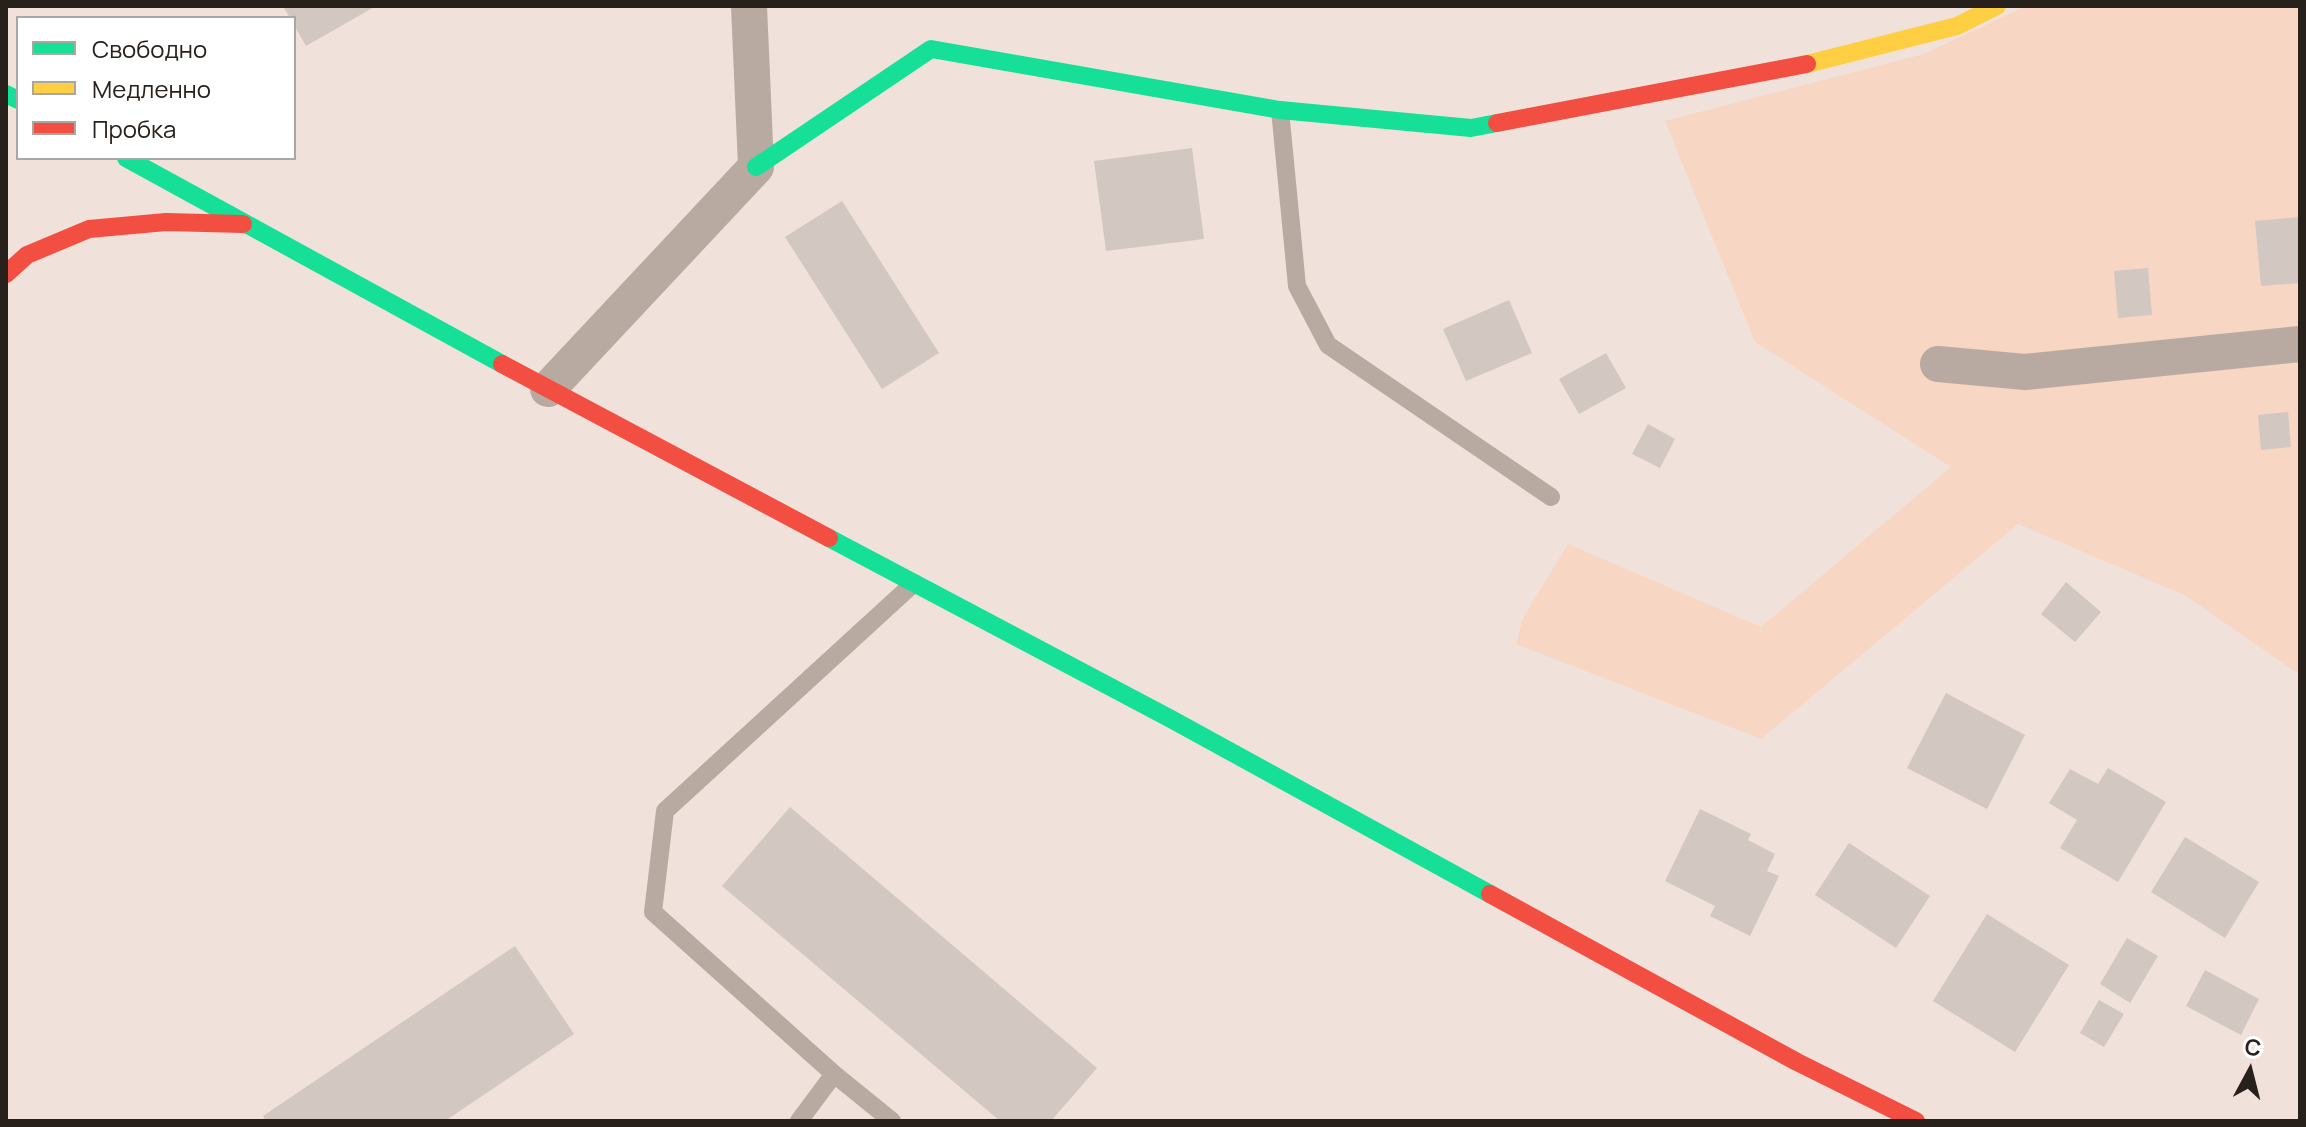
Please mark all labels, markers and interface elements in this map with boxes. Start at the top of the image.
legend [16,16,296,160]
text: Свободно [92,32,207,65]
text: Медленно [92,72,211,105]
text: Пробка [92,112,176,145]
north arrow [2210,1031,2290,1111]
text: С [2243,1031,2263,1063]

